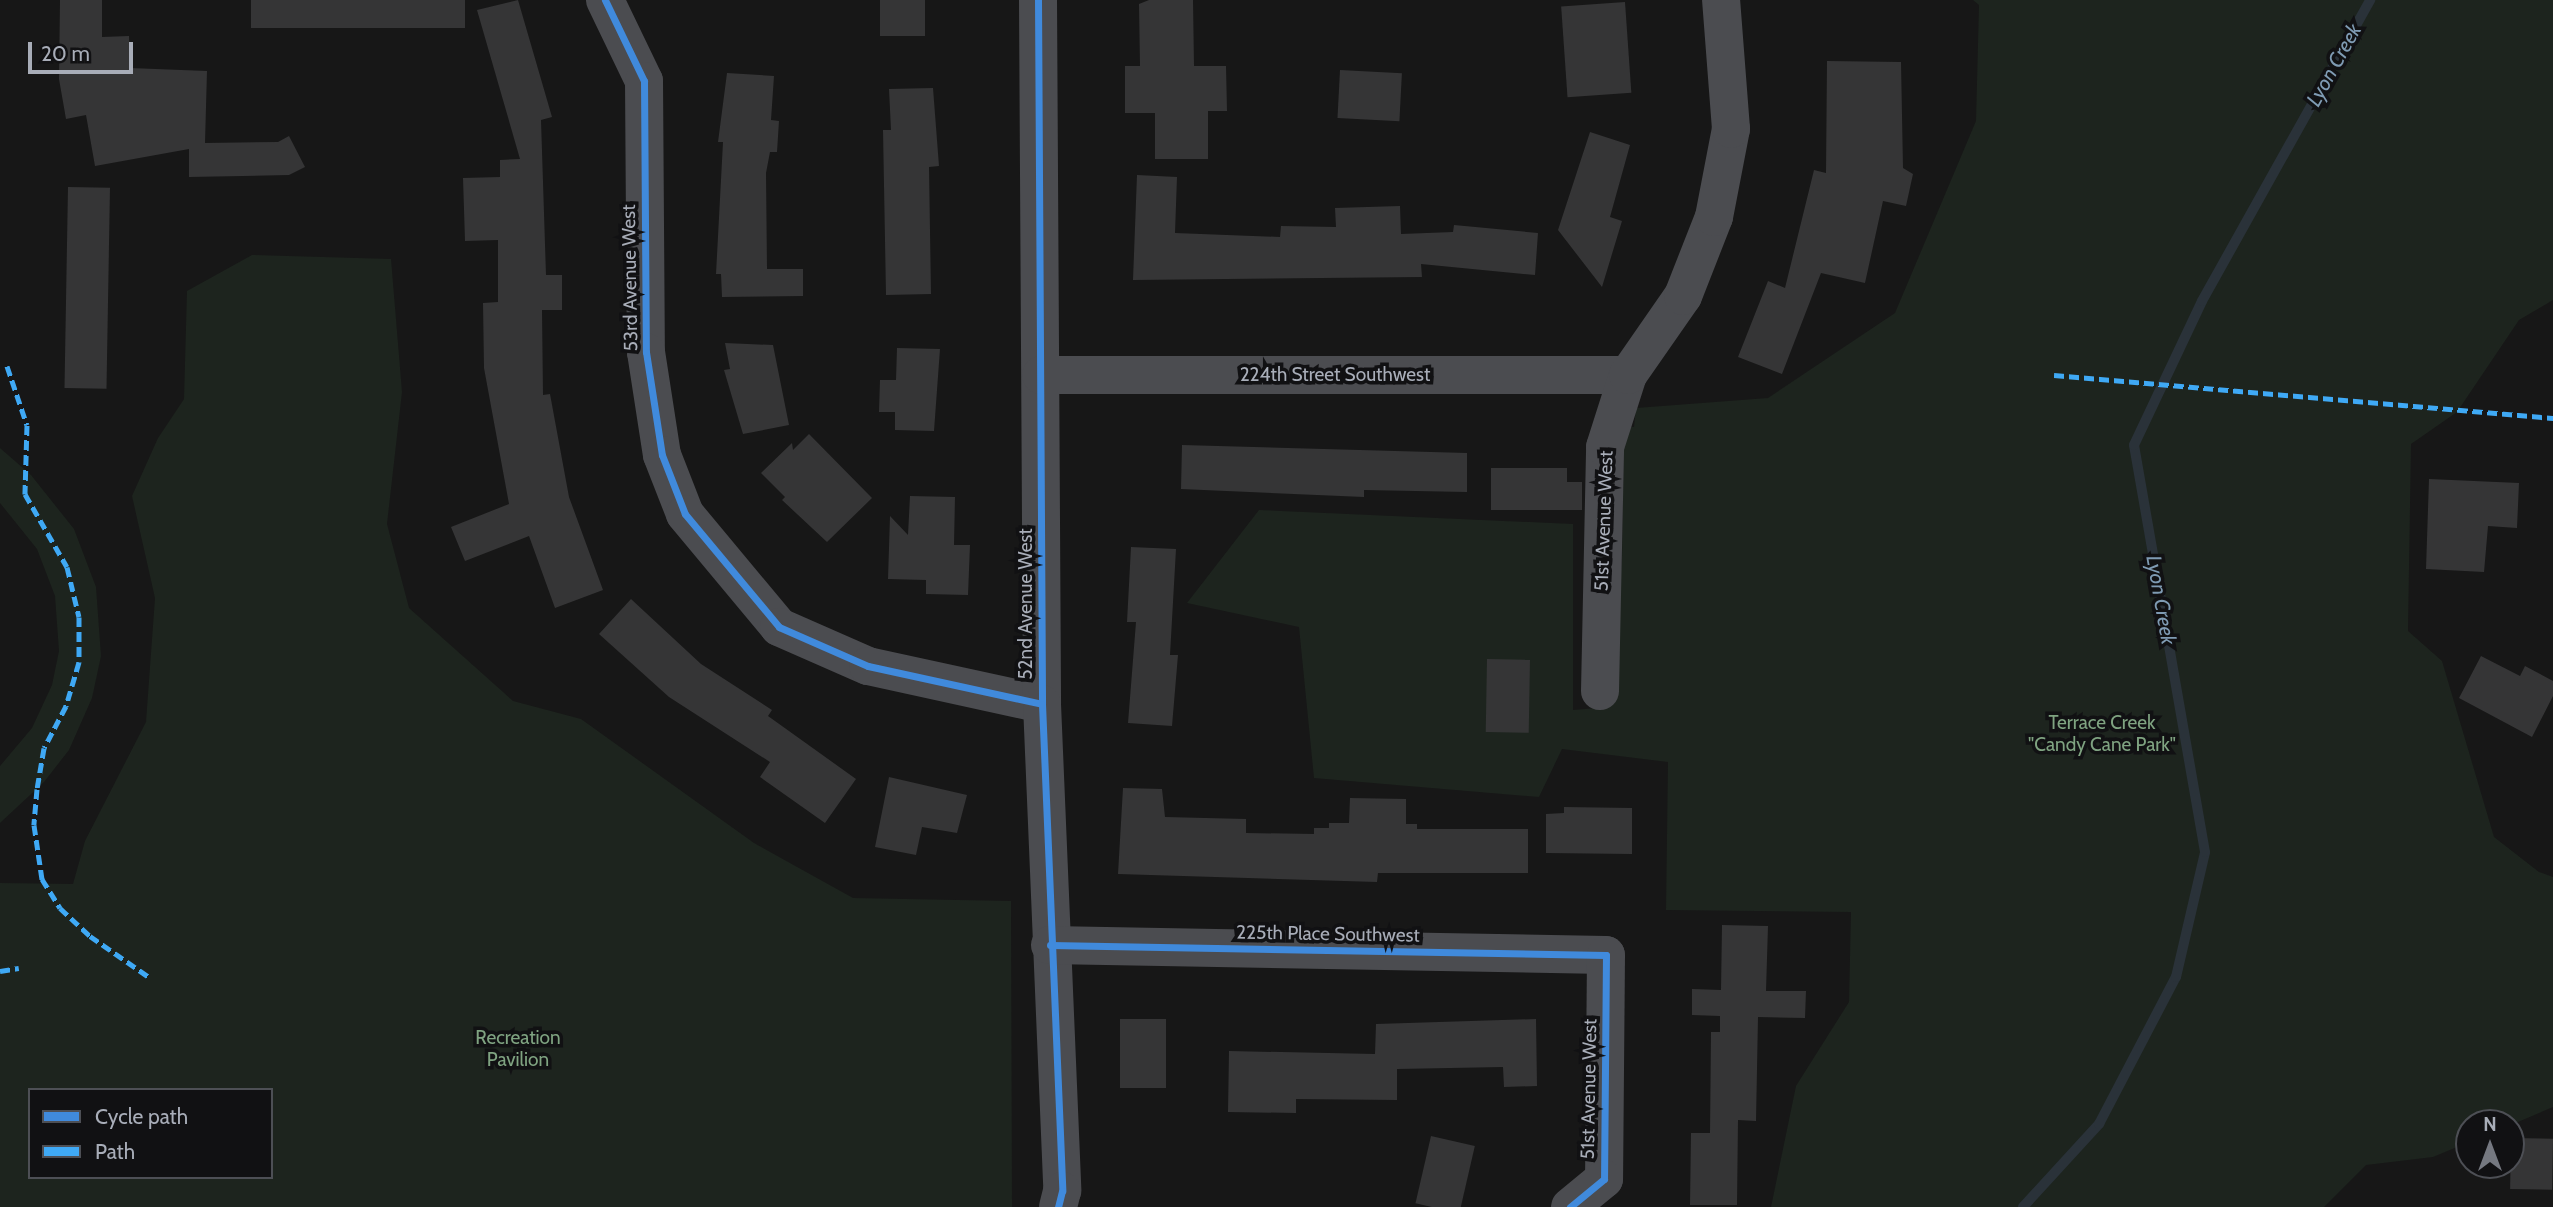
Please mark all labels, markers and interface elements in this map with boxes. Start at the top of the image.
water label: Lyon Creek [2301,19,2367,111]
scale bar [32,28,136,72]
text: 20 m [41,41,90,66]
street label: 53rd Avenue West [617,204,643,352]
street label: 224th Street Southwest [1240,364,1430,386]
street label: 51st Avenue West [1590,450,1618,592]
street label: 52nd Avenue West [1015,528,1037,680]
water label: Lyon Creek [2141,553,2181,647]
park label: Terrace Creek "Candy Cane Park" [2028,712,2176,756]
street label: 225th Place Southwest [1236,921,1420,947]
street label: 51st Avenue West [1576,1018,1602,1160]
park label: Recreation Pavilion [475,1027,561,1071]
legend [28,1088,273,1179]
text: Cycle path [95,1104,188,1129]
north arrow [2455,1109,2525,1179]
text: N [2483,1113,2497,1136]
text: Path [95,1139,135,1164]

